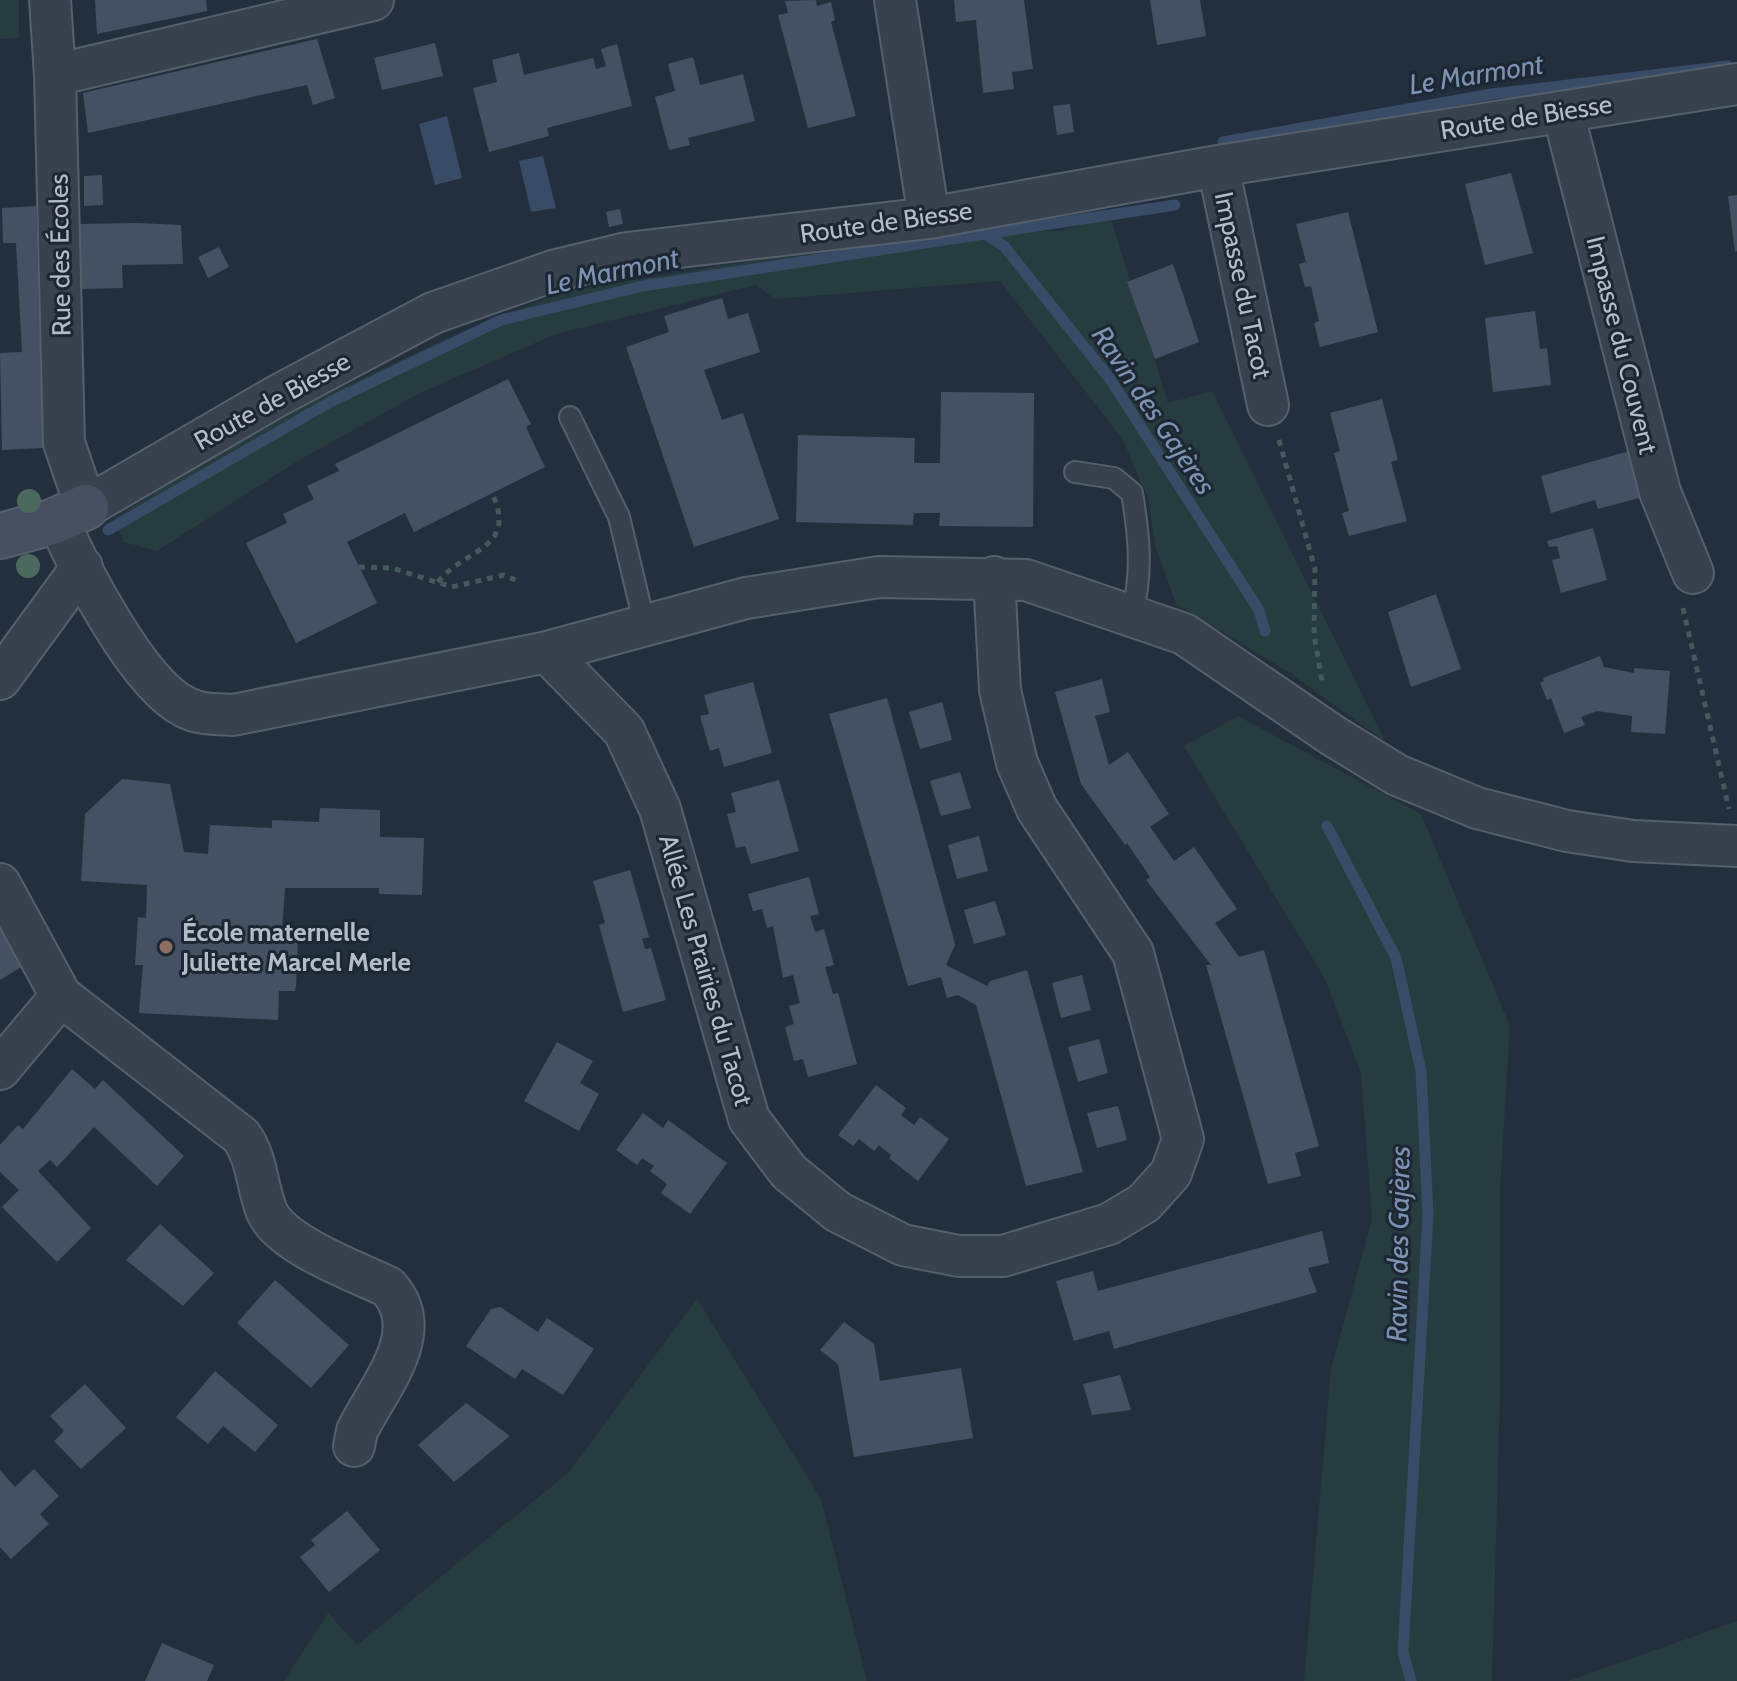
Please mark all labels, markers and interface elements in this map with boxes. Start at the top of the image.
water label: Le Marmont [1407,47,1546,101]
street label: Route de Biesse [1438,88,1614,146]
street label: Rue des Écoles [43,173,77,337]
street label: Impasse du Tacot [1208,189,1278,381]
street label: Route de Biesse [798,194,974,250]
street label: Impasse du Couvent [1579,233,1665,457]
water label: Le Marmont [542,240,682,302]
water label: Ravin des Gajères [1085,319,1223,501]
street label: Route de Biesse [188,345,356,457]
street label: Allée Les Prairies du Tacot [652,831,760,1110]
place label: École maternelle Juliette Marcel Merle [181,916,411,978]
marker: École maternelle Juliette Marcel Merle [157,938,175,956]
water label: Ravin des Gajères [1379,1145,1417,1342]

